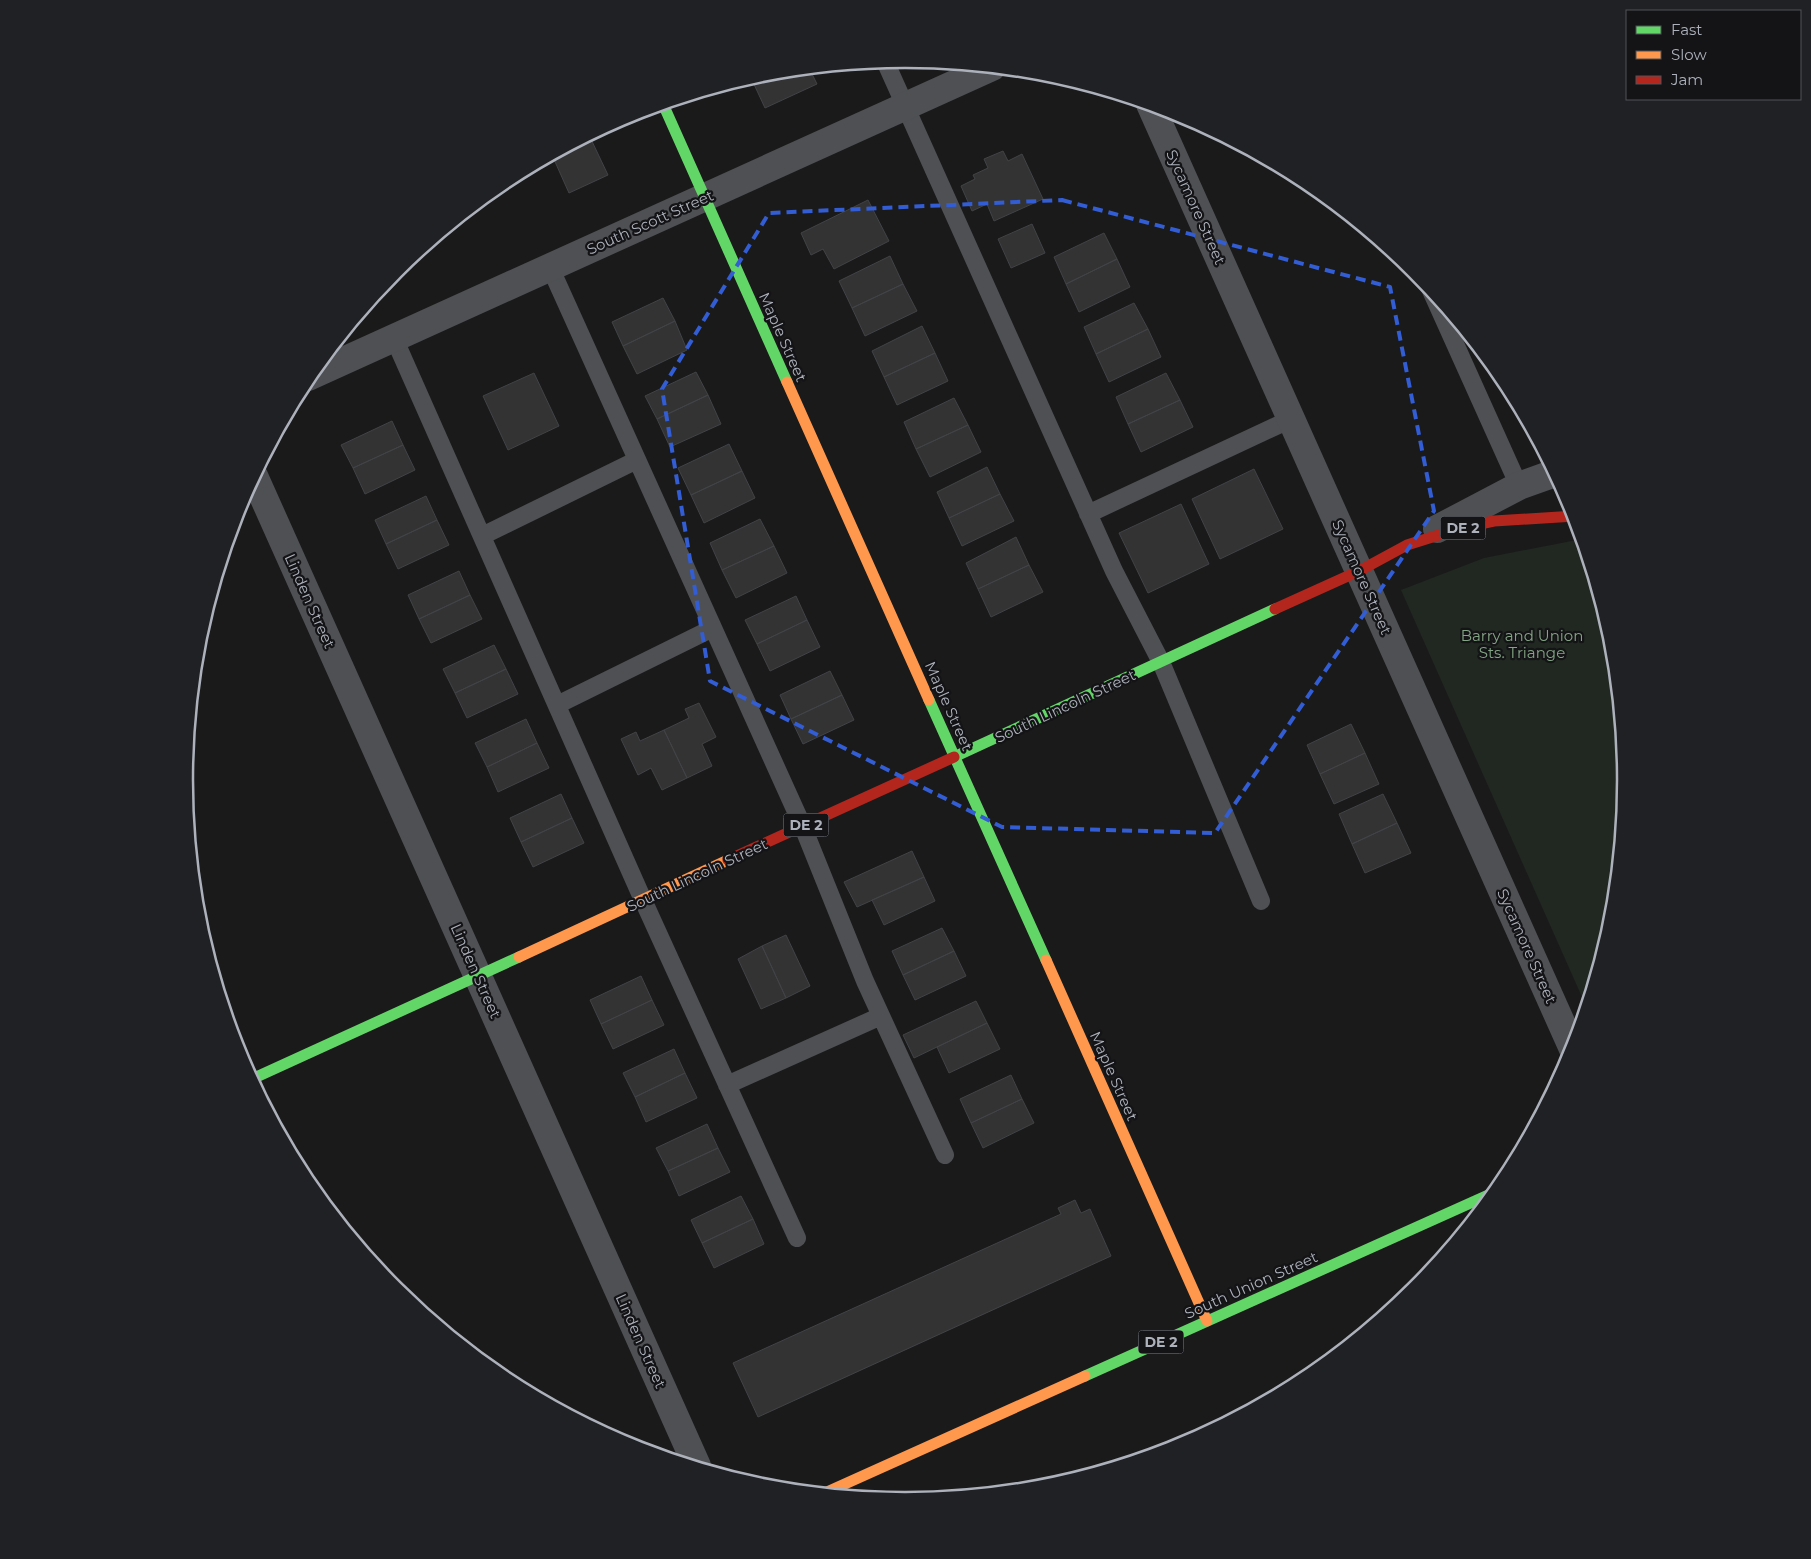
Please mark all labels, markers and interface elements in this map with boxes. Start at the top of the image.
legend [1626,10,1801,100]
text: Fast [1671,20,1702,39]
text: Slow [1671,45,1707,64]
text: Jam [1670,70,1703,89]
street label: Sycamore Street [1162,147,1230,267]
street label: South Scott Street [584,185,716,259]
street label: Maple Street [755,289,811,385]
road number: DE 2 [1440,516,1486,540]
street label: Sycamore Street [1328,517,1396,637]
street label: Linden Street [281,551,339,651]
park label: Barry and Union Sts. Triange [1461,626,1583,662]
street label: Maple Street [921,658,977,754]
street label: South Lincoln Street [992,665,1138,747]
road number: DE 2 [784,814,828,836]
street label: South Lincoln Street [624,834,770,916]
street label: Sycamore Street [1493,886,1561,1006]
street label: Linden Street [447,921,505,1021]
street label: Maple Street [1086,1028,1142,1124]
street label: South Union Street [1181,1247,1321,1323]
street label: Linden Street [612,1291,670,1391]
road number: DE 2 [1138,1330,1184,1354]

